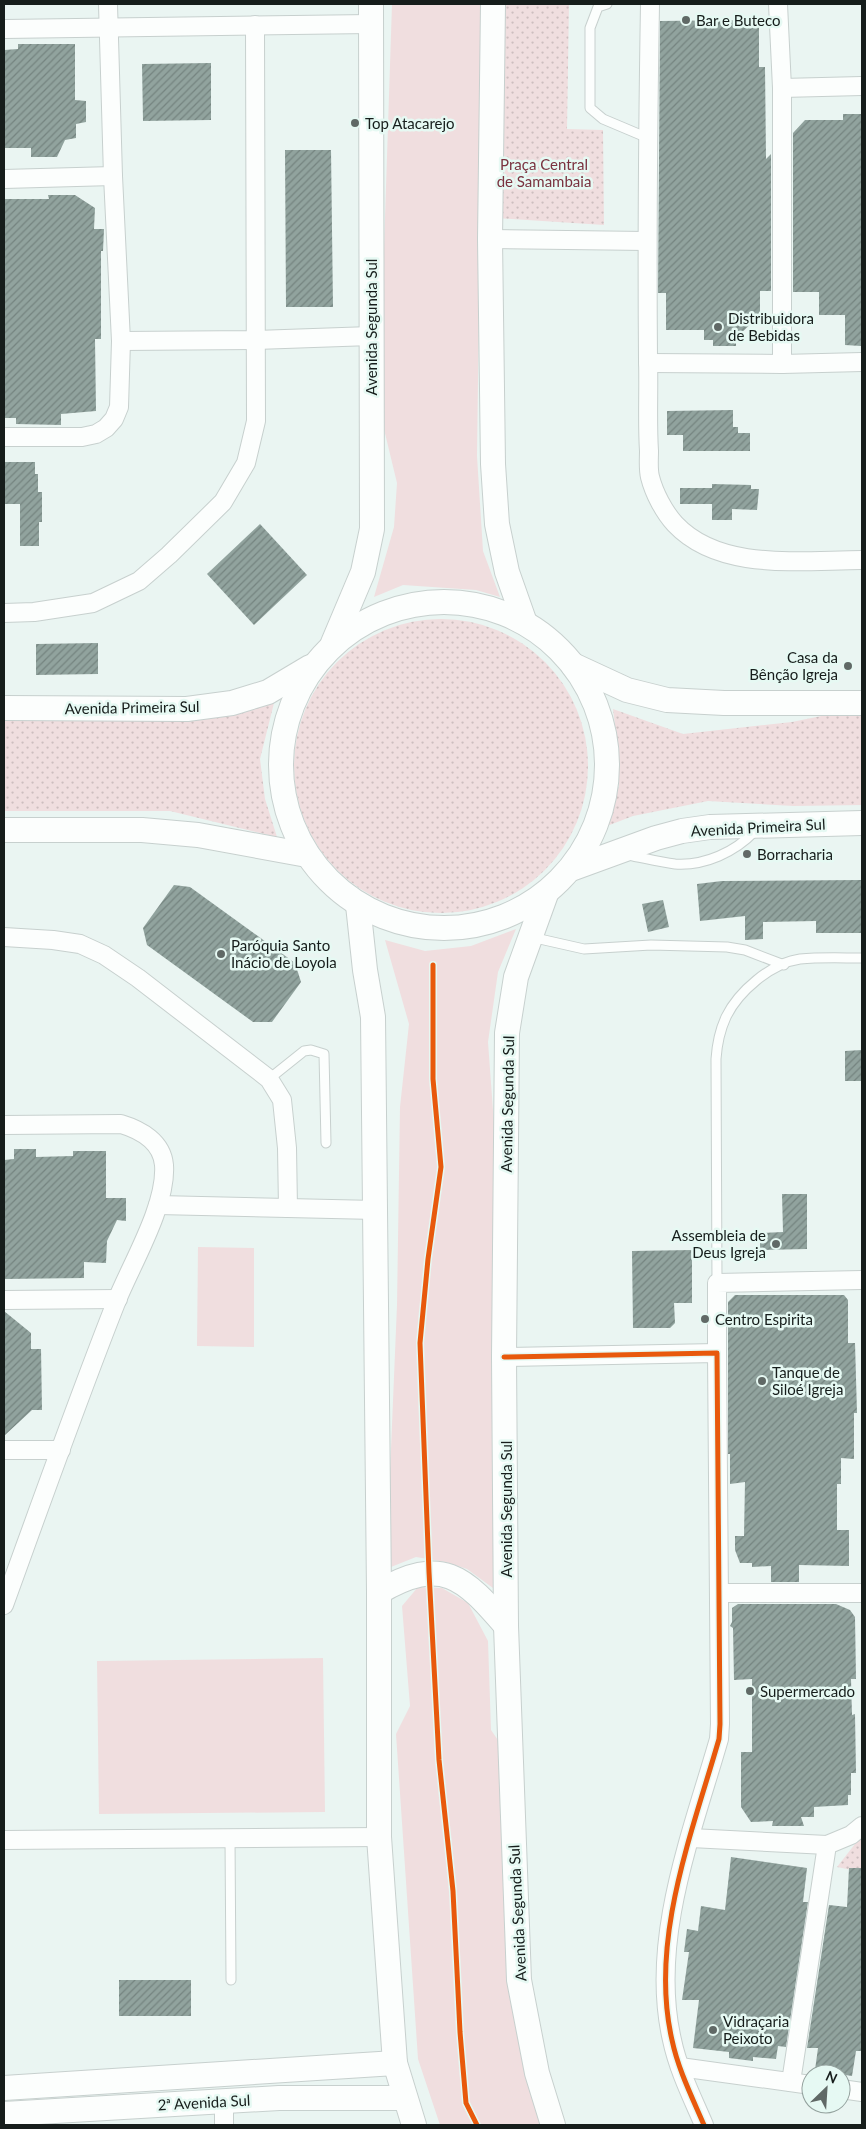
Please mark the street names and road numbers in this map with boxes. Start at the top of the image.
street label: Avenida Segunda Sul [362,259,380,395]
street label: Avenida Primeira Sul [64,697,200,717]
street label: Avenida Primeira Sul [690,814,826,840]
street label: Avenida Segunda Sul [497,1035,517,1173]
street label: Avenida Segunda Sul [497,1441,515,1577]
street label: Avenida Segunda Sul [504,1844,530,1982]
street label: 2ᵃ Avenida Sul [157,2091,251,2113]

